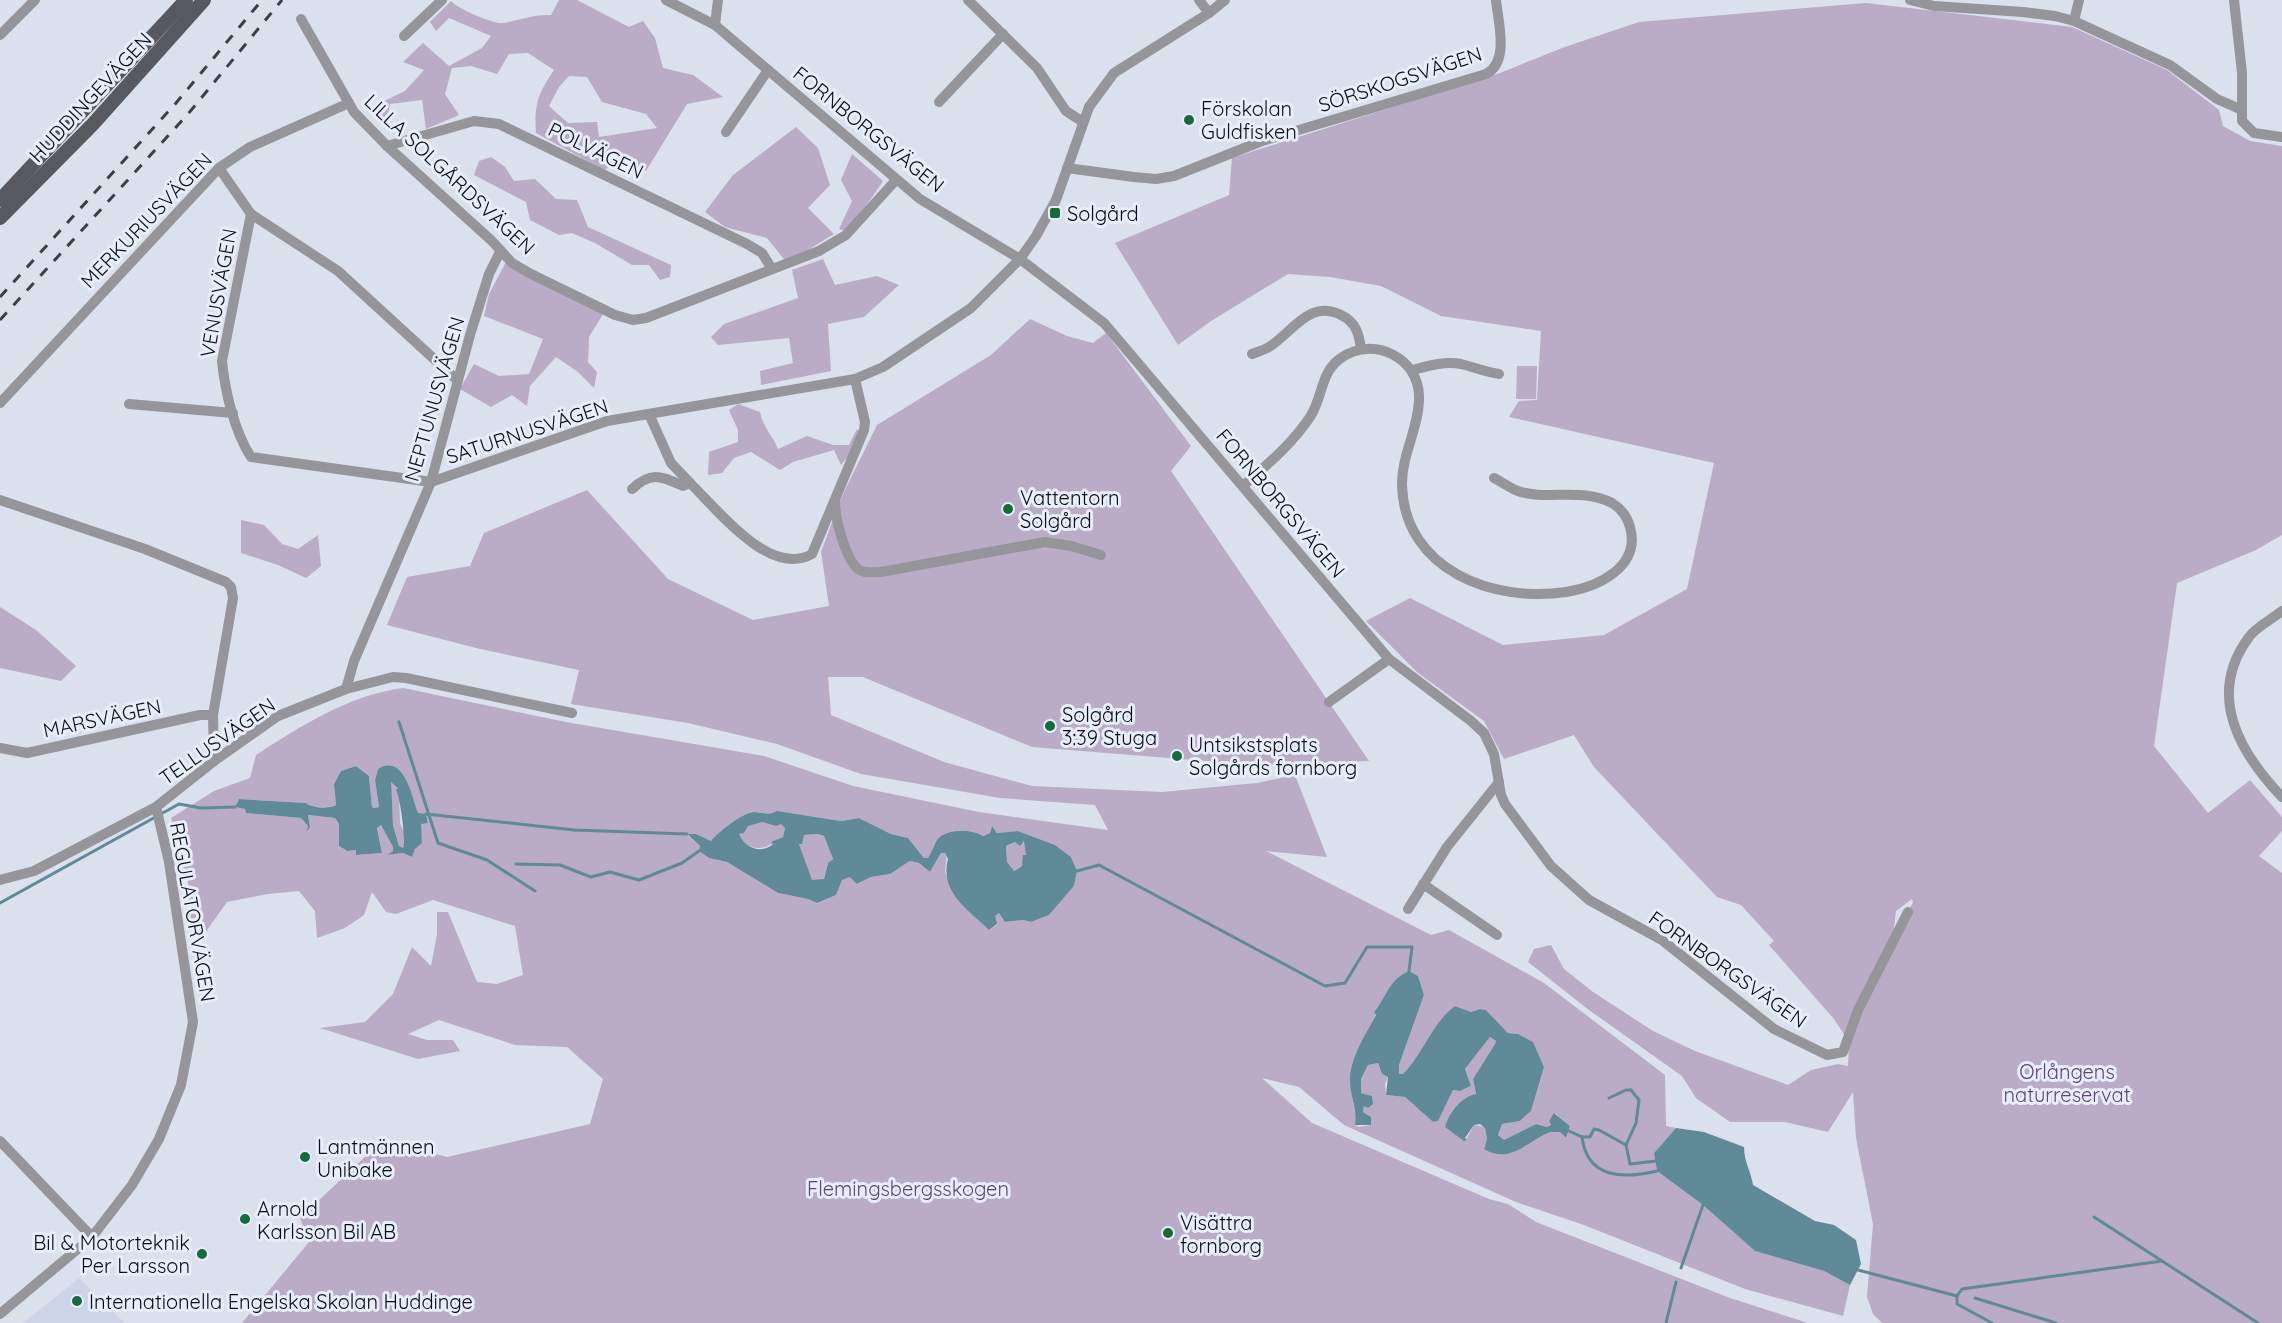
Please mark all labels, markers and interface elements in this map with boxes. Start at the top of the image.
street label: HUDDINGEVÄGEN [23,27,157,167]
street label: SÖRSKOGSVÄGEN [1315,41,1485,117]
street label: FORNBORGSVÄGEN [788,60,950,198]
street label: LILLA SOLGÅRDSVÄGEN [359,88,541,260]
place label: Förskolan Guldfisken [1201,96,1297,144]
marker: Förskolan Guldfisken [1182,113,1196,127]
street label: POLVÄGEN [544,116,648,184]
street label: MERKURIUSVÄGEN [75,147,217,293]
place label: Solgård [1067,201,1139,226]
marker: Solgård [1048,206,1062,220]
street label: VENUSVÄGEN [194,227,242,359]
street label: NEPTUNUSVÄGEN [399,314,469,484]
street label: SATURNUSVÄGEN [443,393,611,469]
street label: FORNBORGSVÄGEN [1211,423,1351,583]
place label: Vattentorn Solgård [1020,485,1120,533]
marker: Vattentorn Solgård [1001,502,1015,516]
street label: TELLUSVÄGEN [154,692,280,790]
street label: MARSVÄGEN [41,693,163,743]
place label: Solgård 3:39 Stuga [1062,702,1157,750]
marker: Solgård 3:39 Stuga [1043,719,1057,733]
place label: Untsikstsplats Solgårds fornborg [1189,732,1357,780]
marker: Untsikstsplats Solgårds fornborg [1170,749,1184,763]
street label: REGULATORVÄGEN [165,820,221,1004]
street label: FORNBORGSVÄGEN [1644,905,1812,1033]
park label: Orlångens naturreservat [2004,1059,2131,1107]
place label: Lantmännen Unibake [317,1134,434,1182]
marker: Lantmännen Unibake [298,1150,312,1164]
park label: Flemingsbergsskogen [807,1176,1009,1201]
place label: Arnold Karlsson Bil AB [257,1196,396,1244]
place label: Visättra fornborg [1180,1210,1262,1258]
marker: Arnold Karlsson Bil AB [238,1212,252,1226]
marker: Visättra fornborg [1161,1226,1175,1240]
place label: Bil & Motorteknik Per Larsson [33,1230,190,1278]
marker: Bil & Motorteknik Per Larsson [195,1247,209,1261]
place label: Internationella Engelska Skolan Huddinge [89,1289,473,1314]
marker: Internationella Engelska Skolan Huddinge [70,1294,84,1308]

